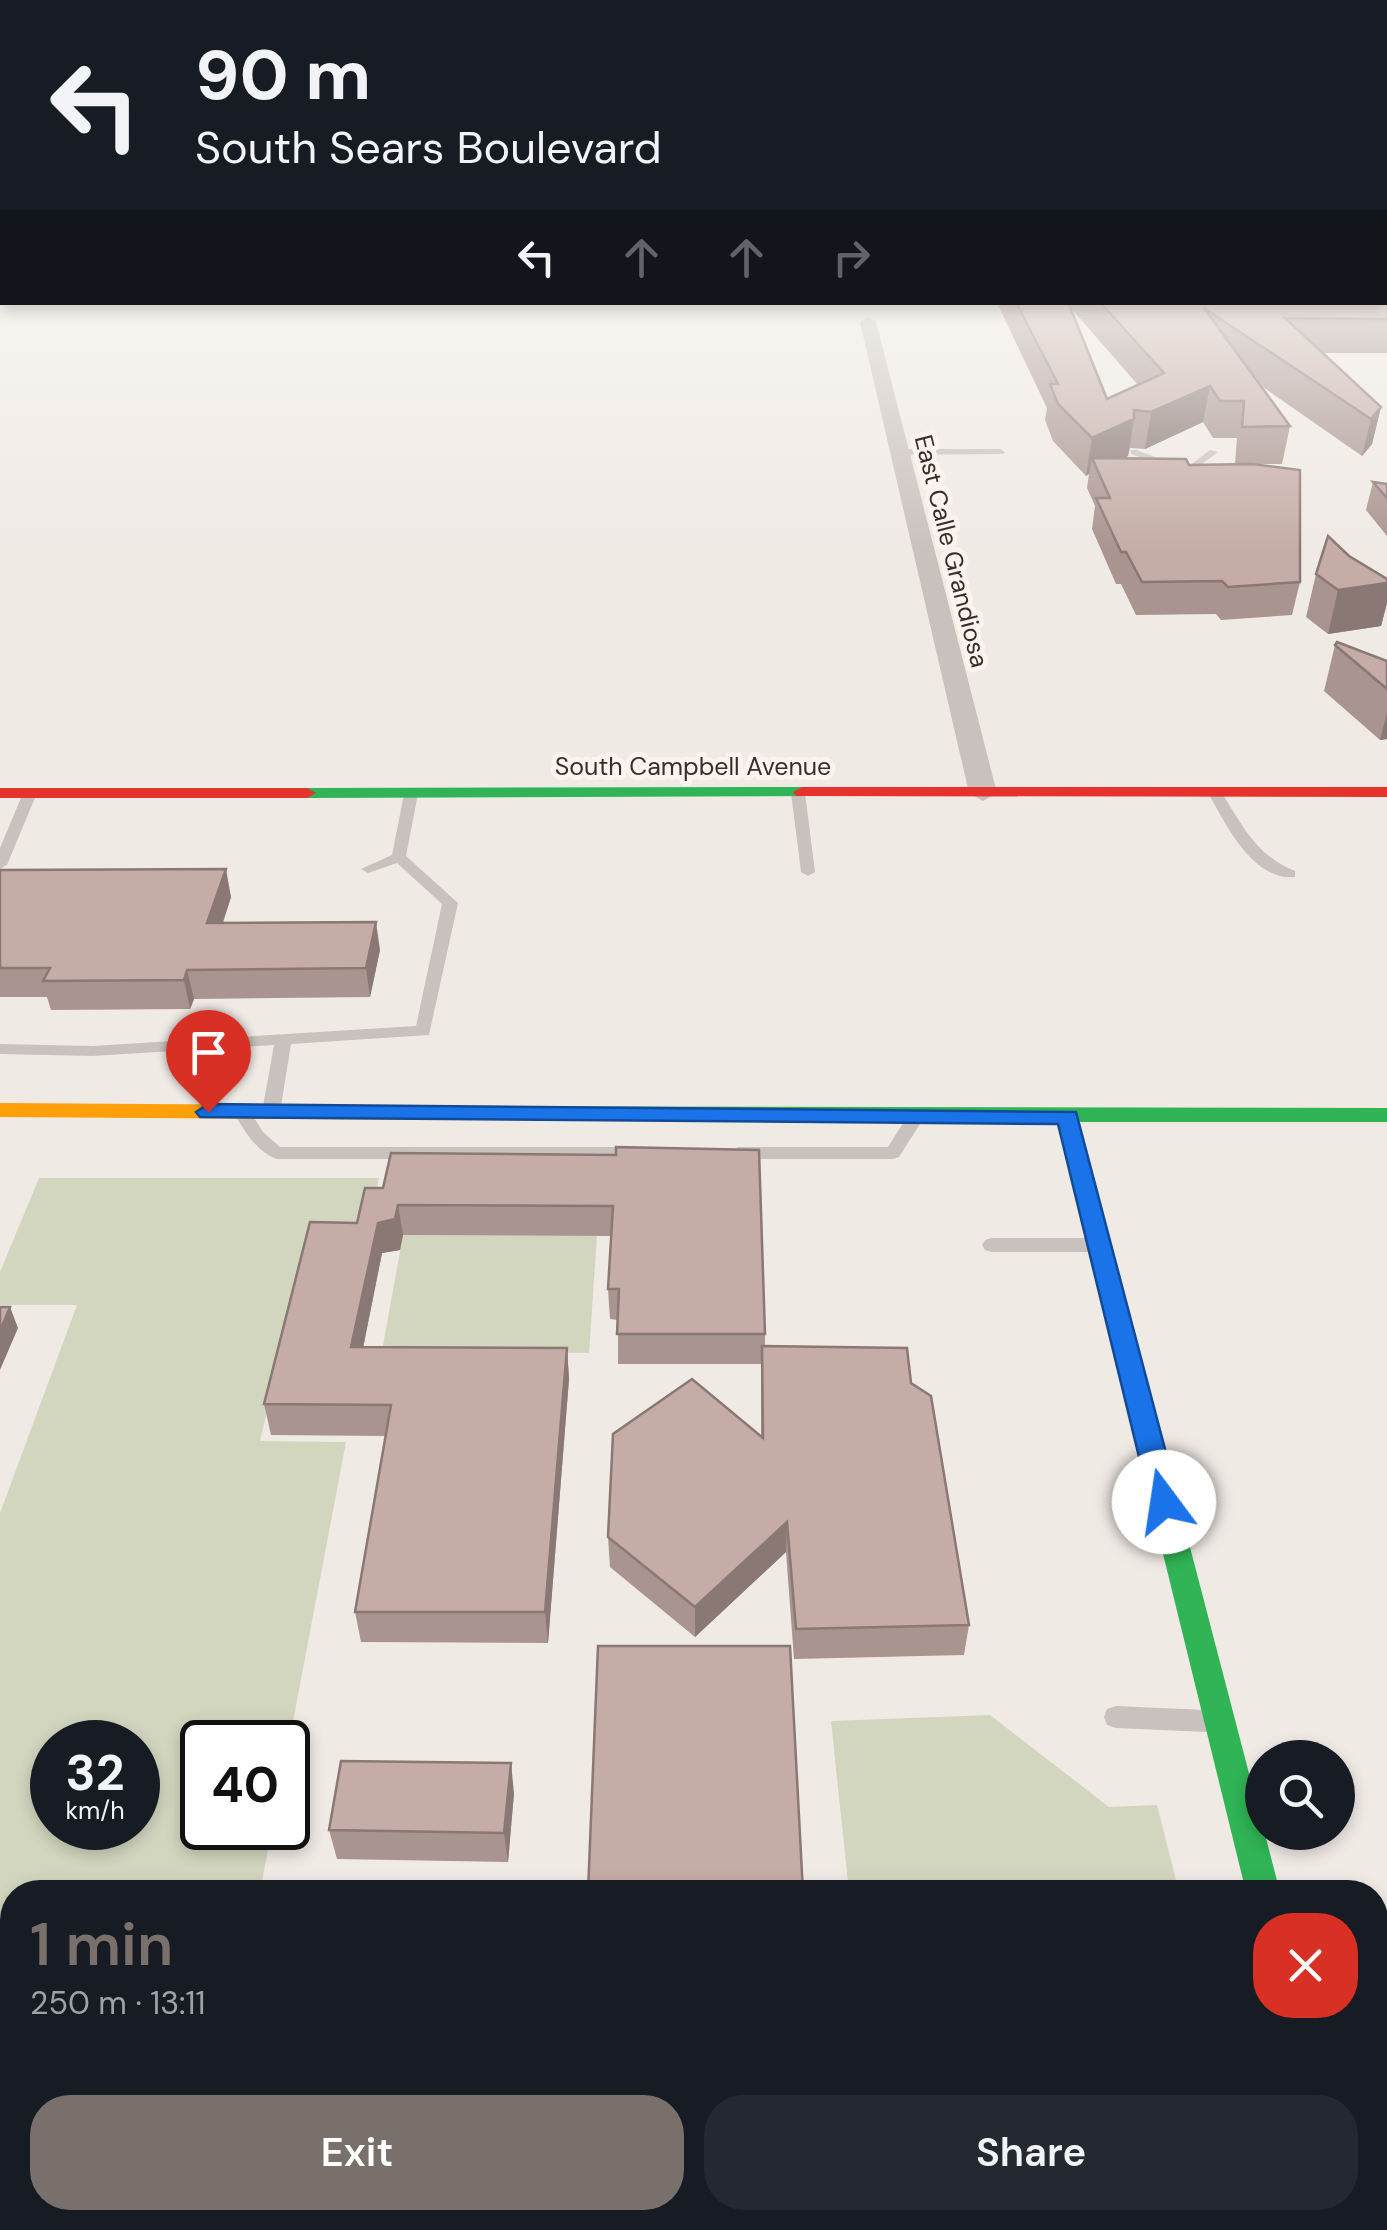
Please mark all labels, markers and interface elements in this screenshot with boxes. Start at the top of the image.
text: 90 m [195,30,371,121]
icon: left [30,40,160,170]
text: South Sears Boulevard [195,118,662,177]
icon: left [509,230,564,285]
icon: ahead [614,230,669,285]
icon: ahead [719,230,774,285]
icon: right [824,230,879,285]
street label: East Calle Grandiosa [907,431,996,671]
street label: South Campbell Avenue [555,750,831,783]
pin [166,1010,251,1113]
icon: arrive [181,1025,236,1080]
position arrow [1112,1450,1216,1554]
speed limit sign: 40 [180,1720,310,1850]
text: 32 [66,1740,125,1806]
map controls [1245,1740,1355,1850]
button: search [1245,1740,1355,1850]
text: km/h [65,1794,125,1827]
text: 1 min [30,1905,173,1984]
button: close [1253,1913,1358,2018]
text: 250 m · 13:11 [30,1982,206,2024]
button: Exit [30,2095,684,2210]
button: Share [704,2095,1358,2210]

